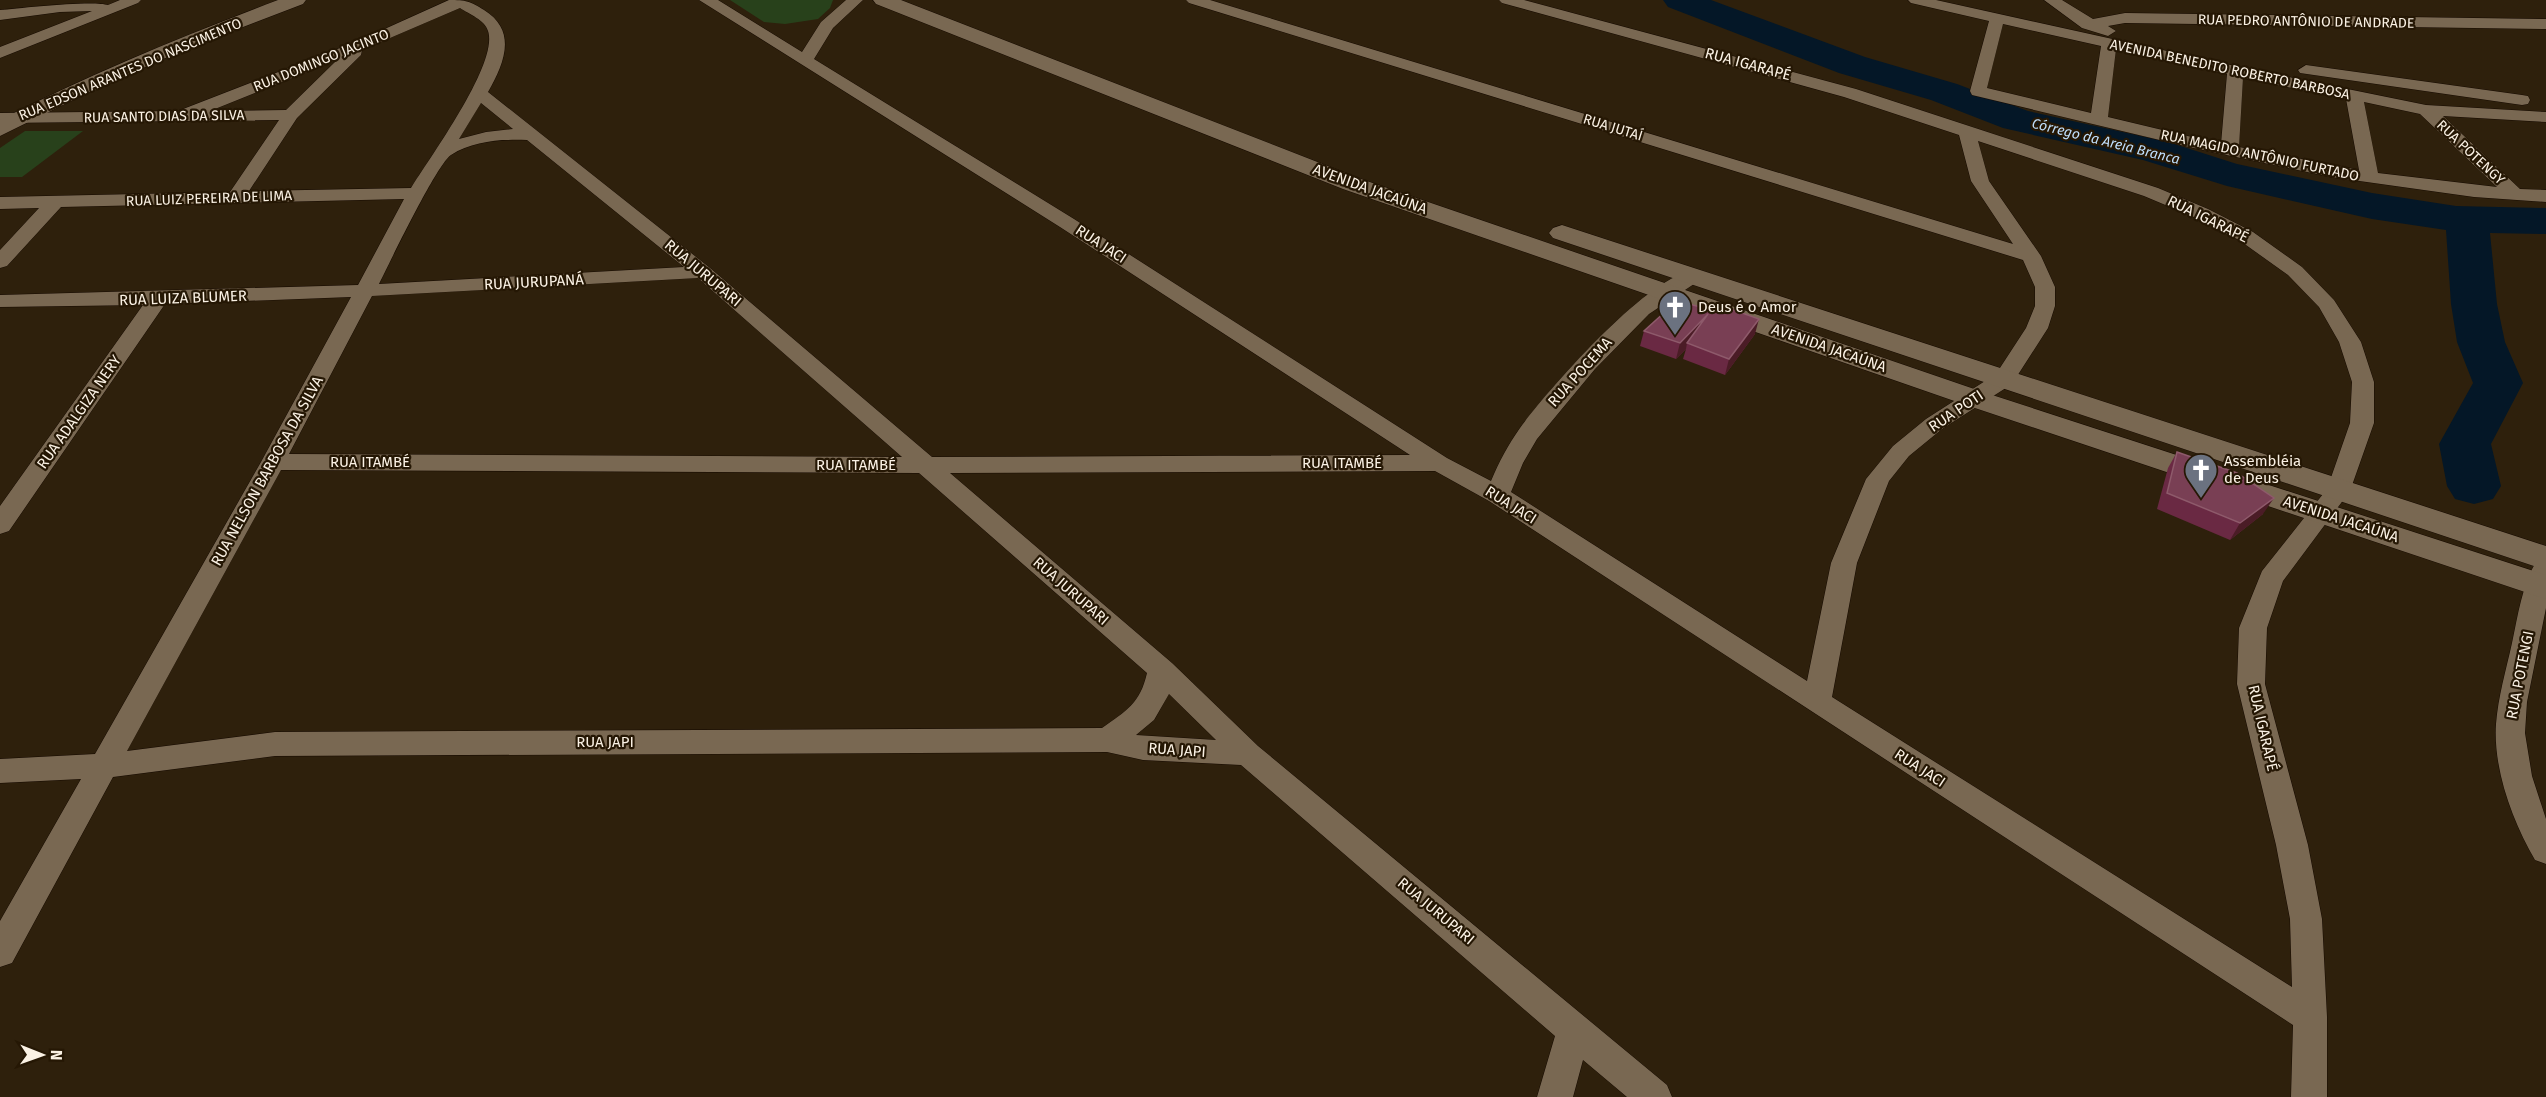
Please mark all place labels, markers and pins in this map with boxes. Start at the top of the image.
church icon: Deus é o Amor [1657,289,1693,336]
place label: Deus é o Amor [1698,298,1797,316]
church icon: Assembléia de Deus [2183,452,2219,499]
place label: Assembléia de Deus [2224,452,2301,487]

